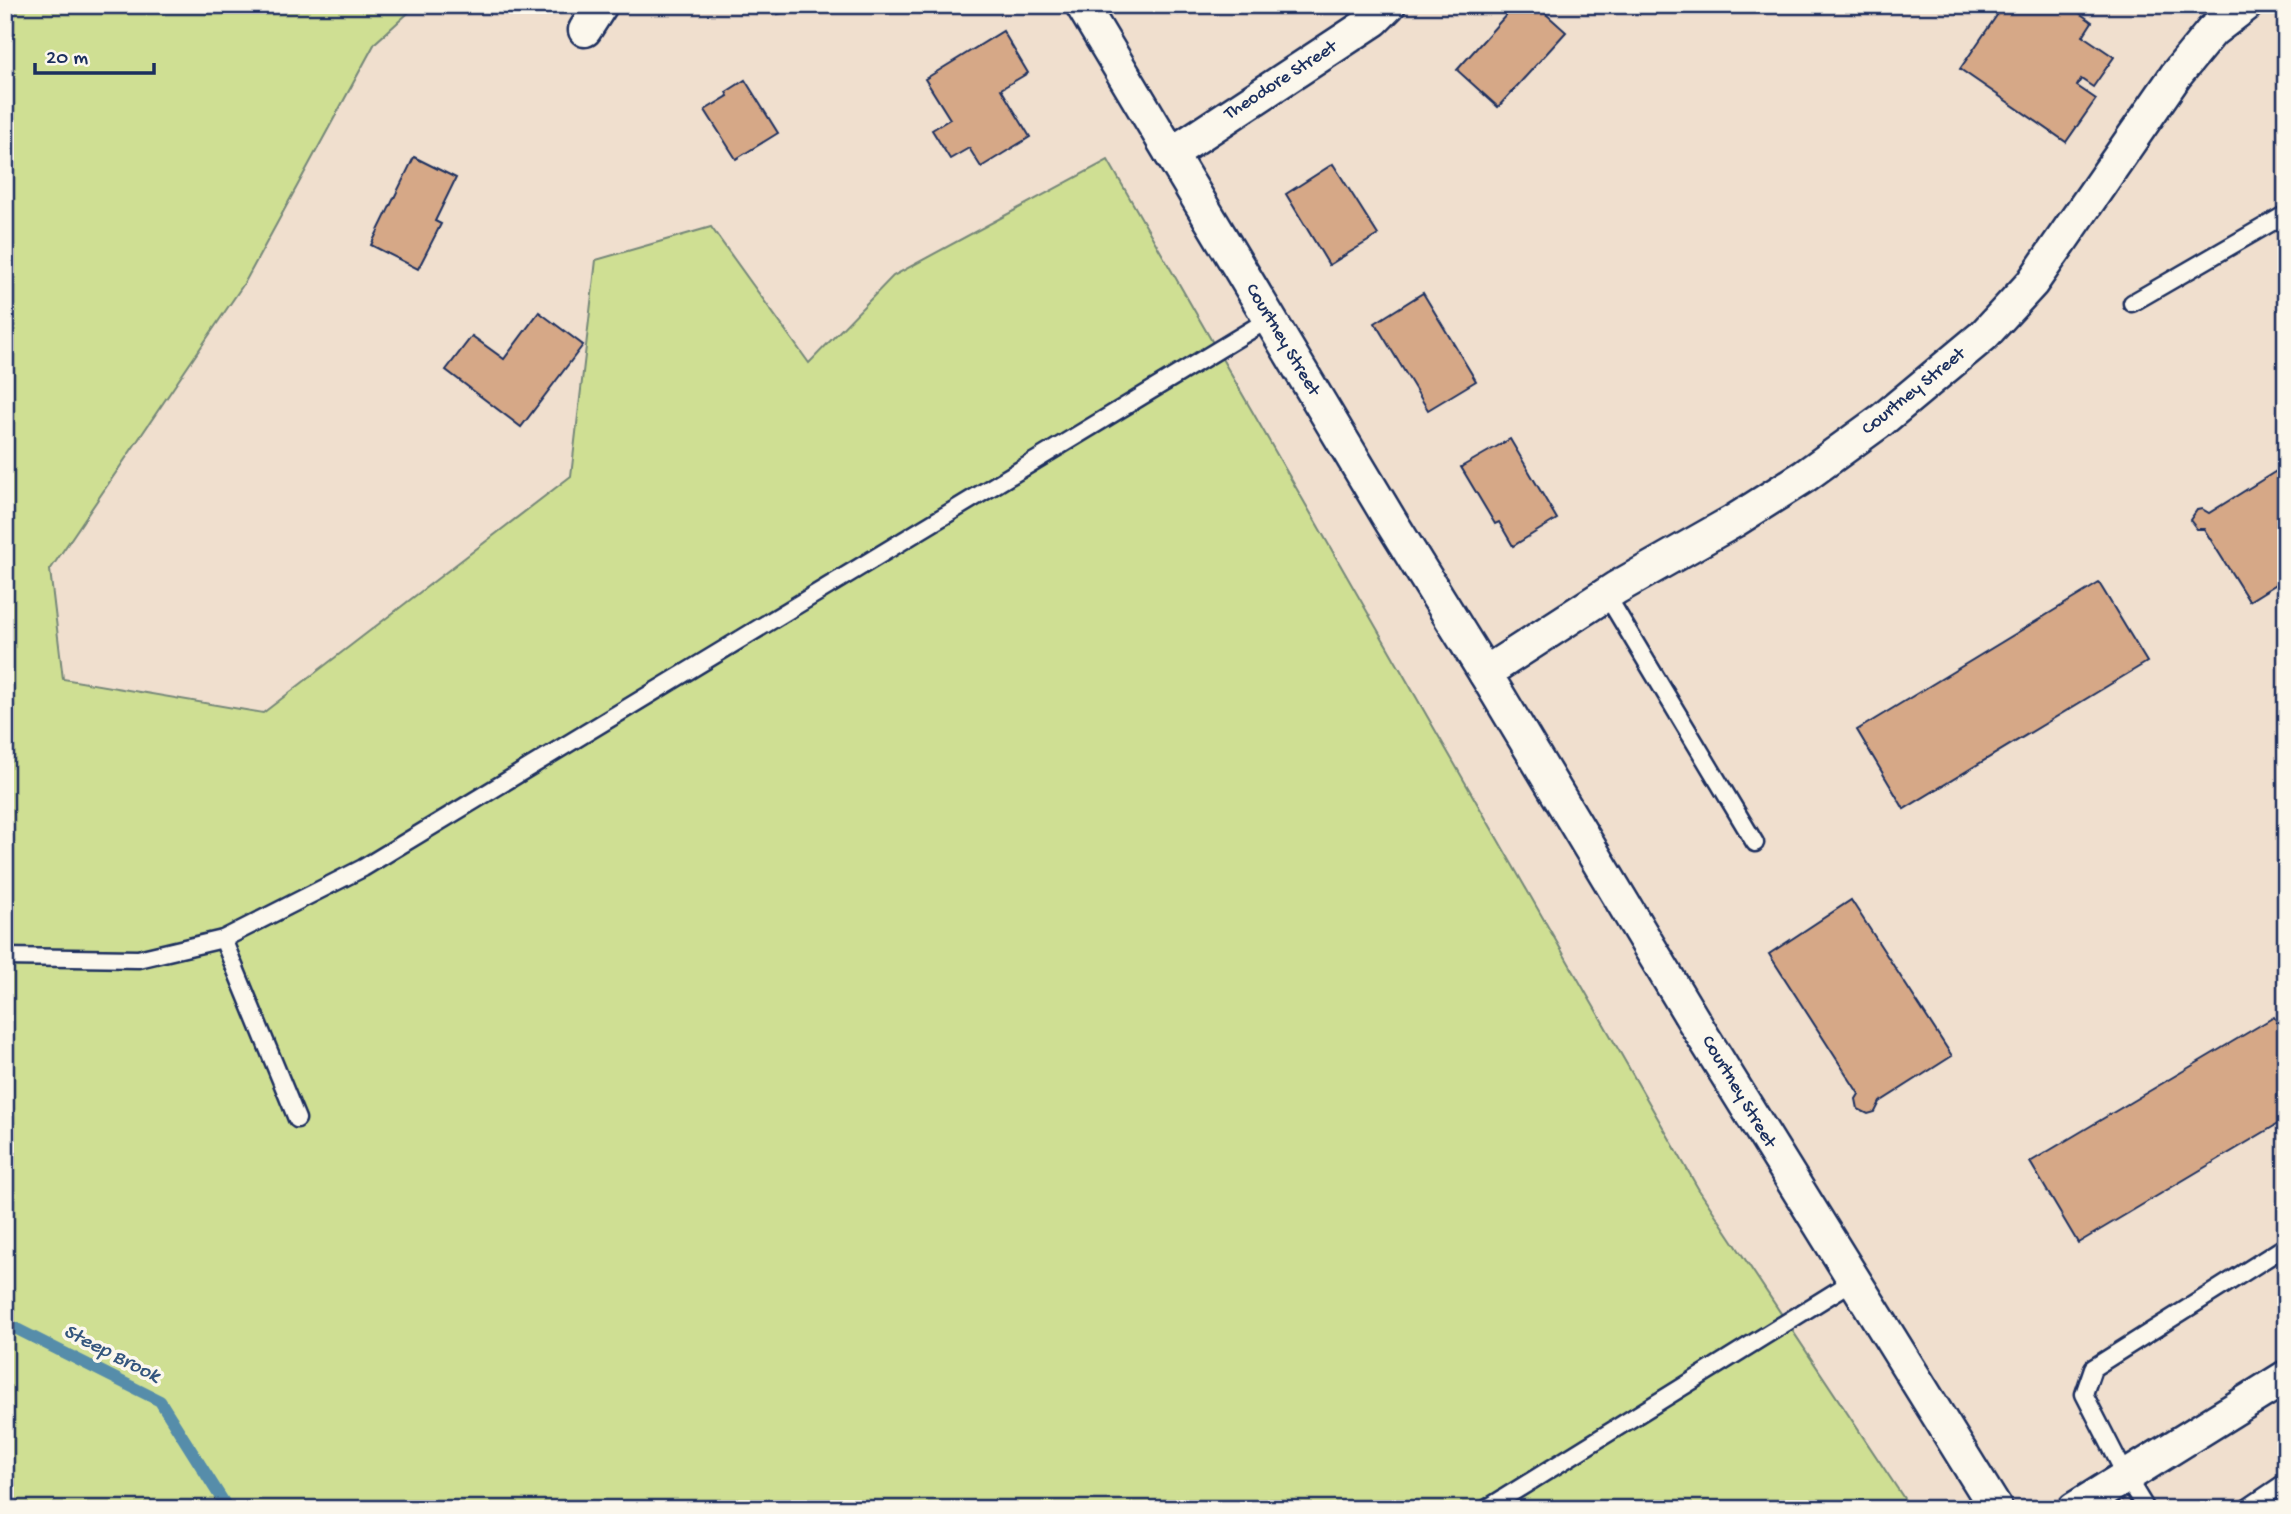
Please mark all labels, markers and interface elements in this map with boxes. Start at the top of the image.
scale bar [35,32,154,76]
street label: Theodore Street [1219,35,1344,127]
text: 20 m [46,47,88,72]
street label: Courtney Street [1239,280,1326,402]
street label: Courtney Street [1857,342,1972,441]
street label: Courtney Street [1695,1032,1782,1154]
water label: Steep Brook [59,1320,166,1391]

